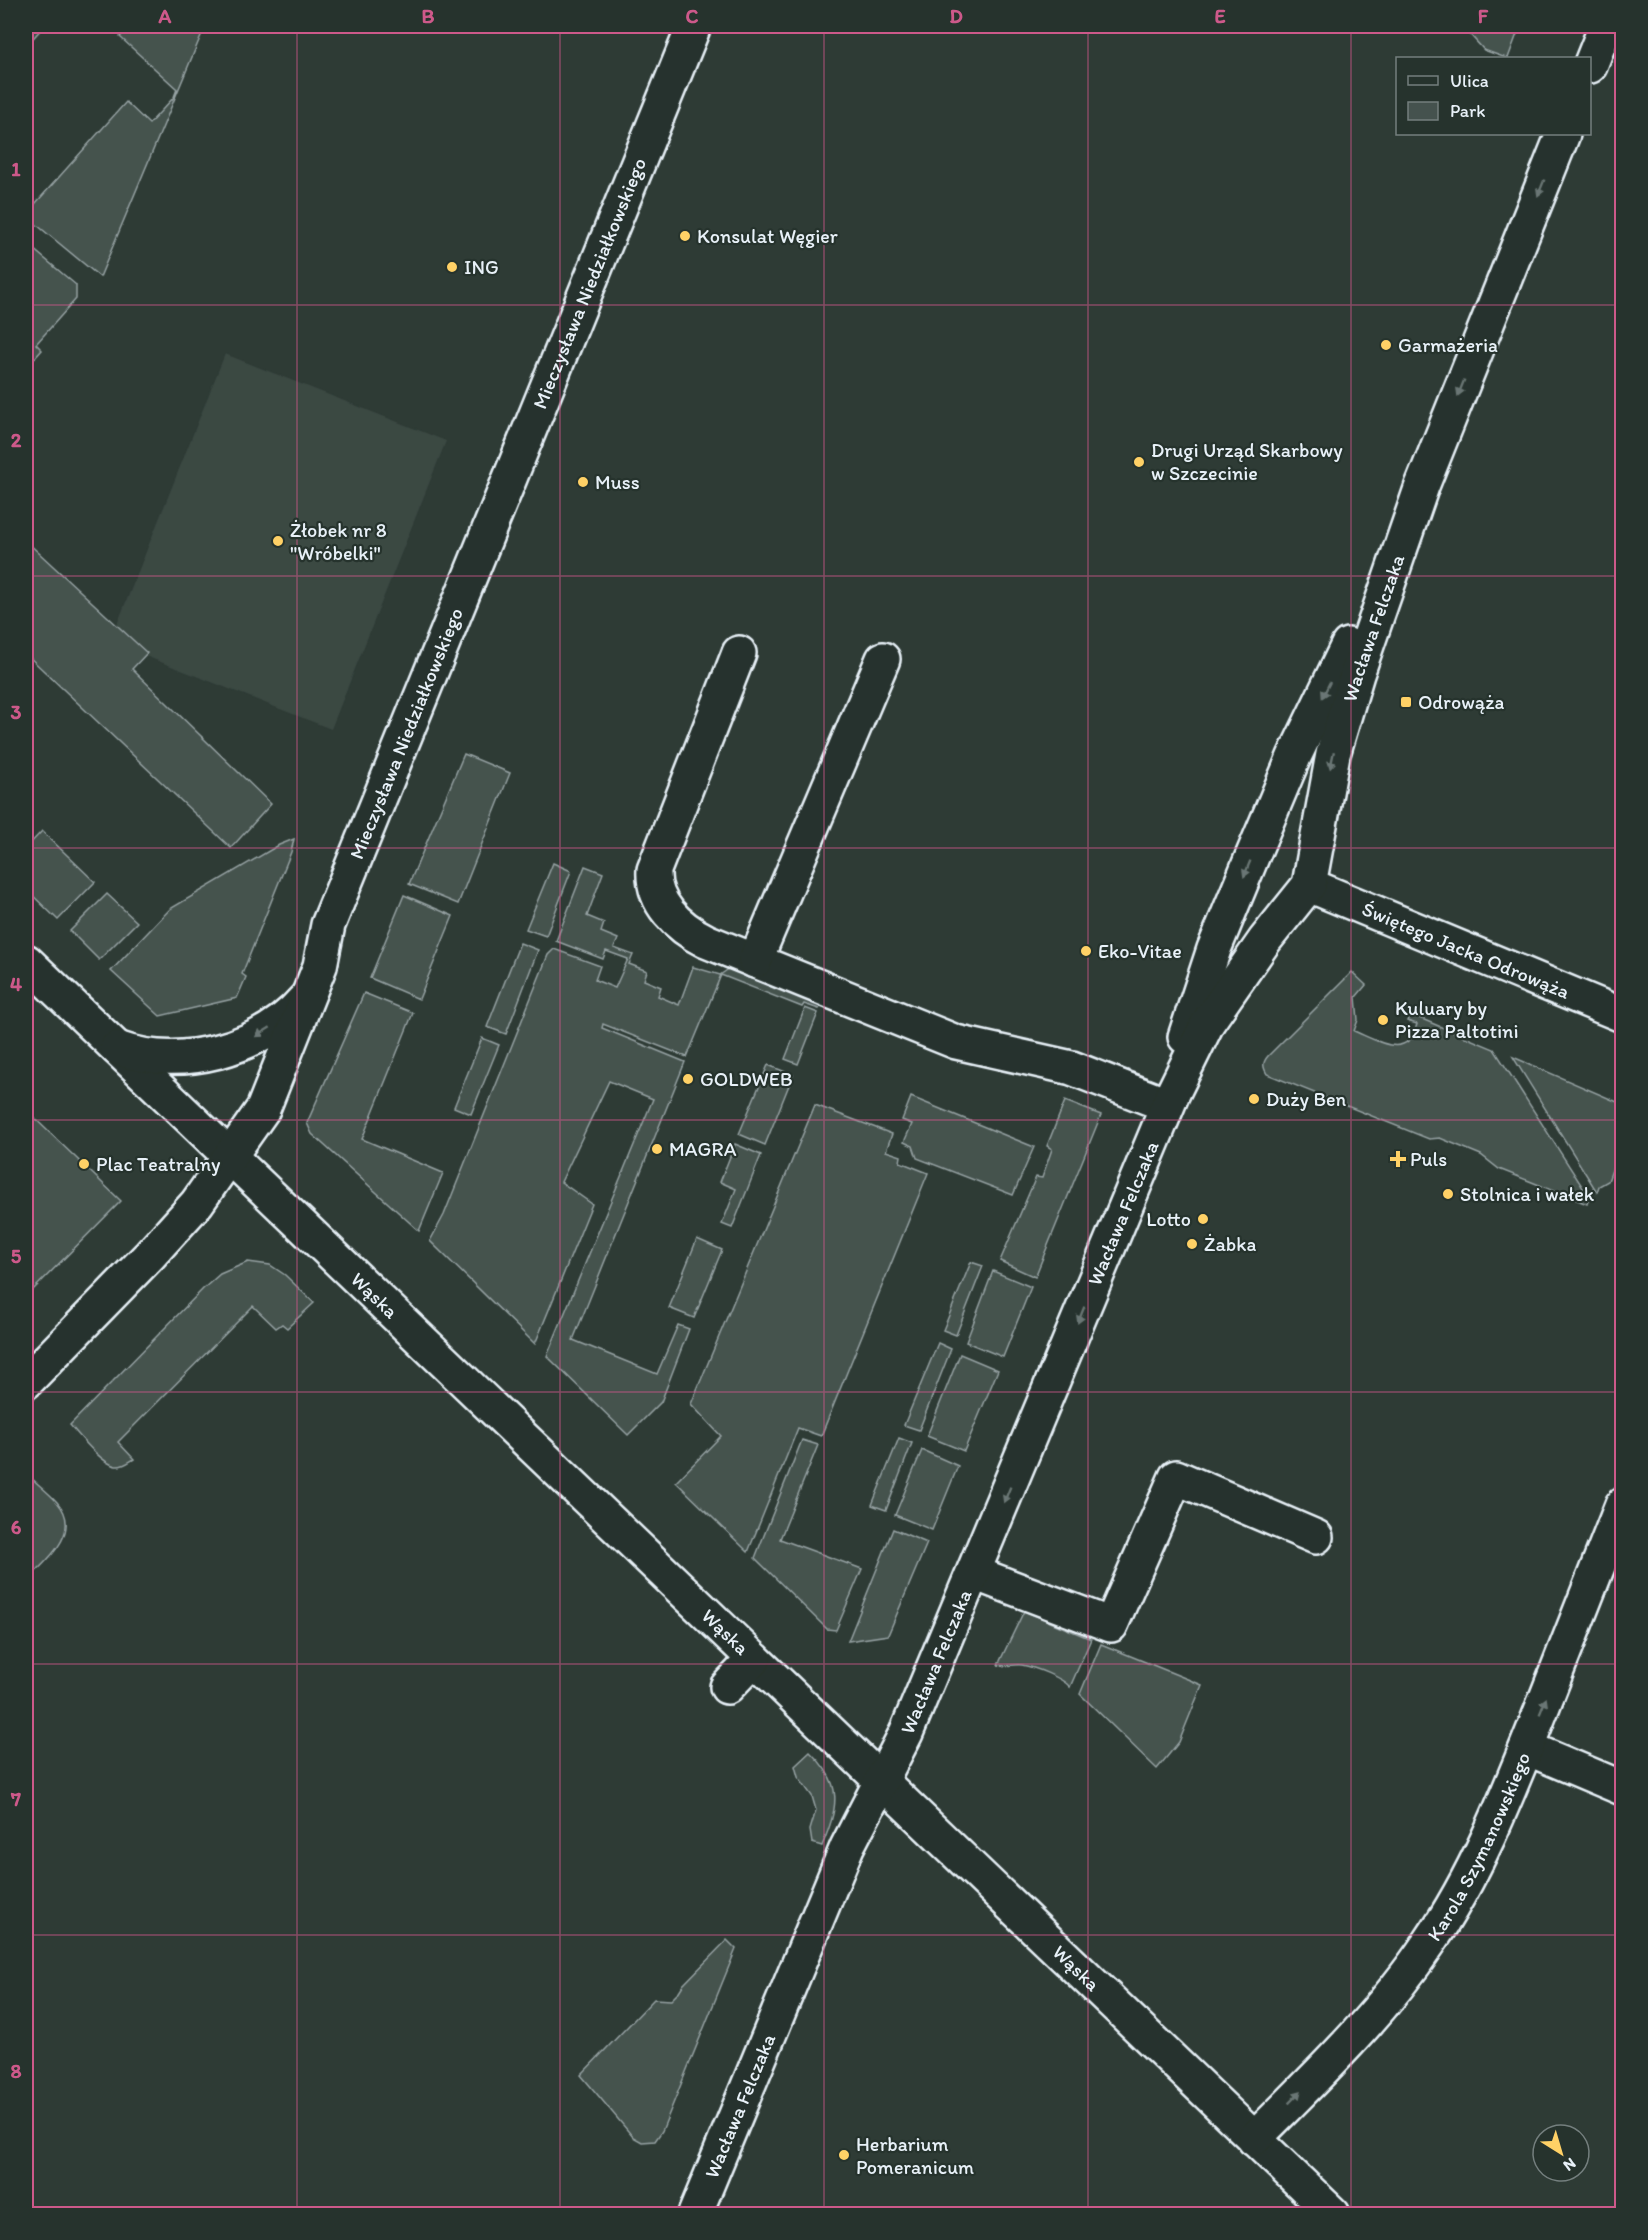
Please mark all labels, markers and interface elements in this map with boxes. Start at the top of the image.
text: A [158,4,172,28]
text: B [422,4,435,28]
text: C [686,4,699,28]
text: D [949,4,963,28]
text: E [1214,4,1226,28]
text: F [1478,4,1489,28]
legend [1396,57,1591,135]
text: Ulica [1450,70,1489,92]
text: Park [1450,100,1485,122]
street label: Mieczysława Niedziałkowskiego [527,154,651,413]
text: 1 [11,157,21,181]
one-way arrow [1536,179,1545,197]
place label: Konsulat Węgier [697,224,838,248]
marker: Konsulat Węgier [678,229,692,243]
place label: ING [464,255,499,279]
marker: ING [445,260,459,274]
place label: Garmażeria [1398,333,1498,357]
marker: Garmażeria [1379,338,1393,352]
one-way arrow [1456,380,1466,398]
text: 2 [11,428,22,452]
place label: Drugi Urząd Skarbowy w Szczecinie [1151,438,1343,485]
marker: Drugi Urząd Skarbowy w Szczecinie [1132,455,1146,469]
place label: Muss [595,470,640,494]
marker: Muss [576,475,590,489]
place label: Żłobek nr 8 "Wróbelki" [290,518,387,565]
marker: Żłobek nr 8 "Wróbelki" [271,534,285,548]
street label: Wacława Felczaka [1337,551,1410,705]
street label: Mieczysława Niedziałkowskiego [344,604,468,863]
one-way arrow [1322,682,1331,699]
place label: Odrowąża [1418,690,1504,714]
marker: Odrowąża [1399,695,1413,709]
text: 3 [11,700,22,724]
one-way arrow [1327,751,1336,770]
one-way arrow [1242,860,1252,878]
street label: Świętego Jacka Odrowąża [1359,896,1574,1004]
place label: Eko-Vitae [1098,939,1182,963]
marker: Eko-Vitae [1079,944,1093,958]
text: 4 [10,972,22,996]
place label: Kuluary by Pizza Paltotini [1395,996,1519,1043]
marker: Kuluary by Pizza Paltotini [1376,1013,1390,1027]
one-way arrow [255,1027,271,1038]
place label: GOLDWEB [700,1067,793,1091]
marker: GOLDWEB [681,1072,695,1086]
place label: Duży Ben [1266,1087,1347,1111]
marker: Duży Ben [1247,1092,1261,1106]
place label: MAGRA [669,1137,737,1161]
street label: Wacława Felczaka [1082,1137,1164,1289]
marker: MAGRA [650,1142,664,1156]
place label: Puls [1410,1147,1447,1171]
place label: Plac Teatralny [96,1152,221,1176]
marker: Puls [1391,1152,1405,1166]
marker: Plac Teatralny [77,1157,91,1171]
place label: Stolnica i wałek [1460,1182,1595,1206]
marker: Stolnica i wałek [1441,1187,1455,1201]
place label: Lotto [1146,1207,1191,1231]
marker: Lotto [1196,1212,1210,1226]
place label: Żabka [1204,1232,1256,1256]
marker: Żabka [1185,1237,1199,1251]
text: 5 [11,1244,22,1268]
street label: Wąska [346,1267,404,1324]
one-way arrow [1076,1306,1086,1324]
one-way arrow [1002,1486,1012,1504]
text: 6 [11,1515,22,1539]
street label: Wacława Felczaka [895,1585,977,1737]
street label: Wąska [697,1603,755,1660]
one-way arrow [1538,1697,1548,1715]
street label: Karola Szymanowskiego [1422,1749,1535,1946]
text: 7 [10,1787,21,1811]
street label: Wąska [1048,1940,1105,1996]
street label: Wacława Felczaka [699,2030,781,2182]
text: 8 [11,2059,22,2083]
one-way arrow [1288,2091,1302,2105]
north arrow [1531,2123,1591,2183]
place label: Herbarium Pomeranicum [856,2132,974,2179]
marker: Herbarium Pomeranicum [837,2148,851,2162]
text: N [1560,2154,1580,2175]

